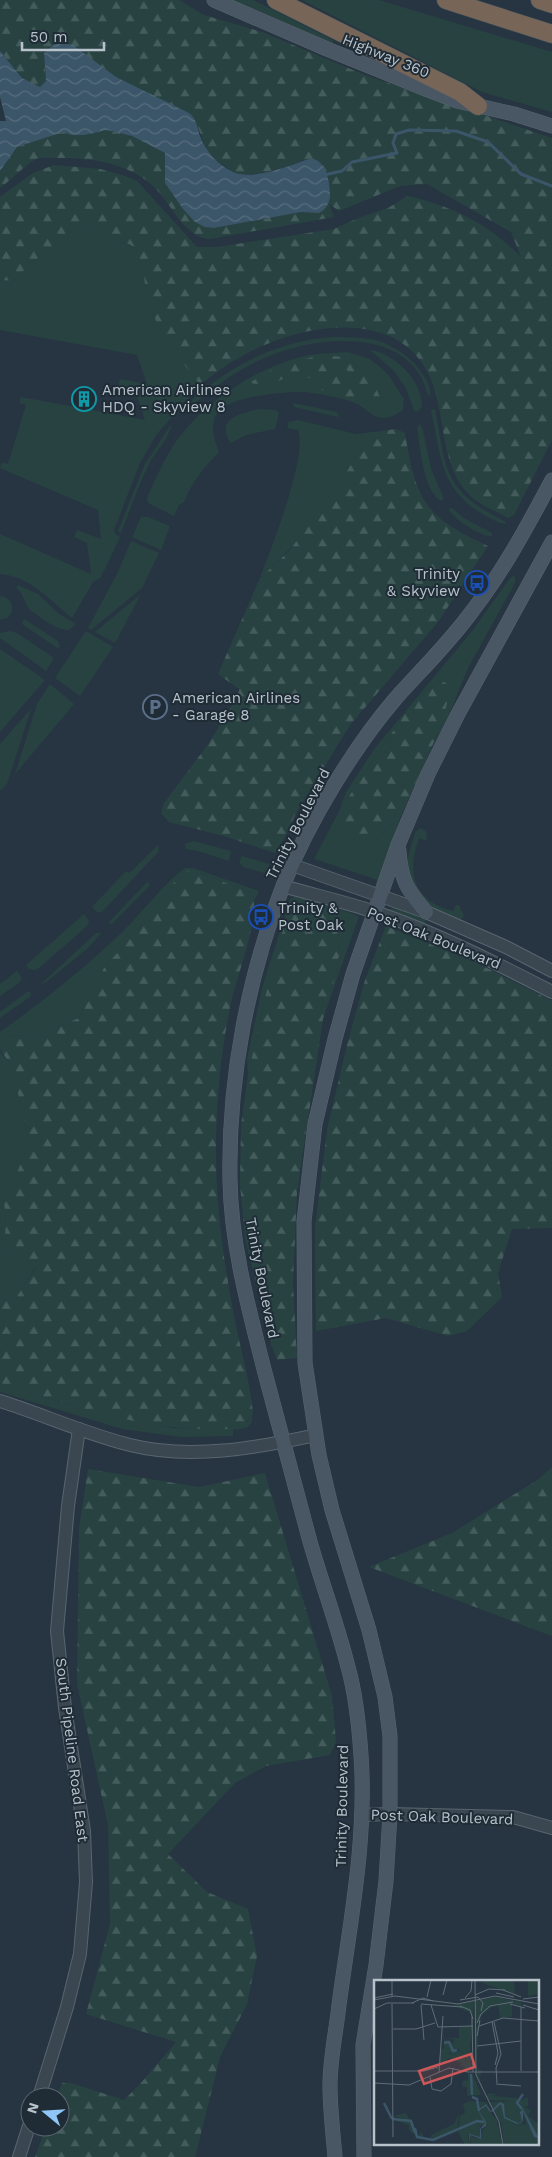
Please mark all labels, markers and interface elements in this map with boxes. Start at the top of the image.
scale bar [22,20,105,52]
text: 50 m [30,28,67,46]
street label: Highway 360 [340,30,432,82]
place label: American Airlines HDQ - Skyview 8 [102,381,230,416]
building icon: American Airlines HDQ - Skyview 8 [71,386,97,412]
place label: Trinity & Skyview [387,565,460,600]
bus stop icon: Trinity & Skyview [464,570,490,596]
place label: American Airlines - Garage 8 [172,689,300,724]
parking icon: American Airlines - Garage 8 [142,694,168,720]
street label: Trinity Boulevard [262,765,334,883]
place label: Trinity & Post Oak [278,899,344,934]
street label: Post Oak Boulevard [364,903,504,973]
bus stop icon: Trinity & Post Oak [248,904,274,930]
street label: Trinity Boulevard [241,1216,283,1340]
street label: South Pipeline Road East [52,1657,92,1844]
street label: Trinity Boulevard [332,1745,352,1867]
street label: Post Oak Boulevard [370,1806,514,1828]
inset map [374,1980,540,2144]
north arrow [20,2087,70,2137]
text: N [23,2101,42,2115]

